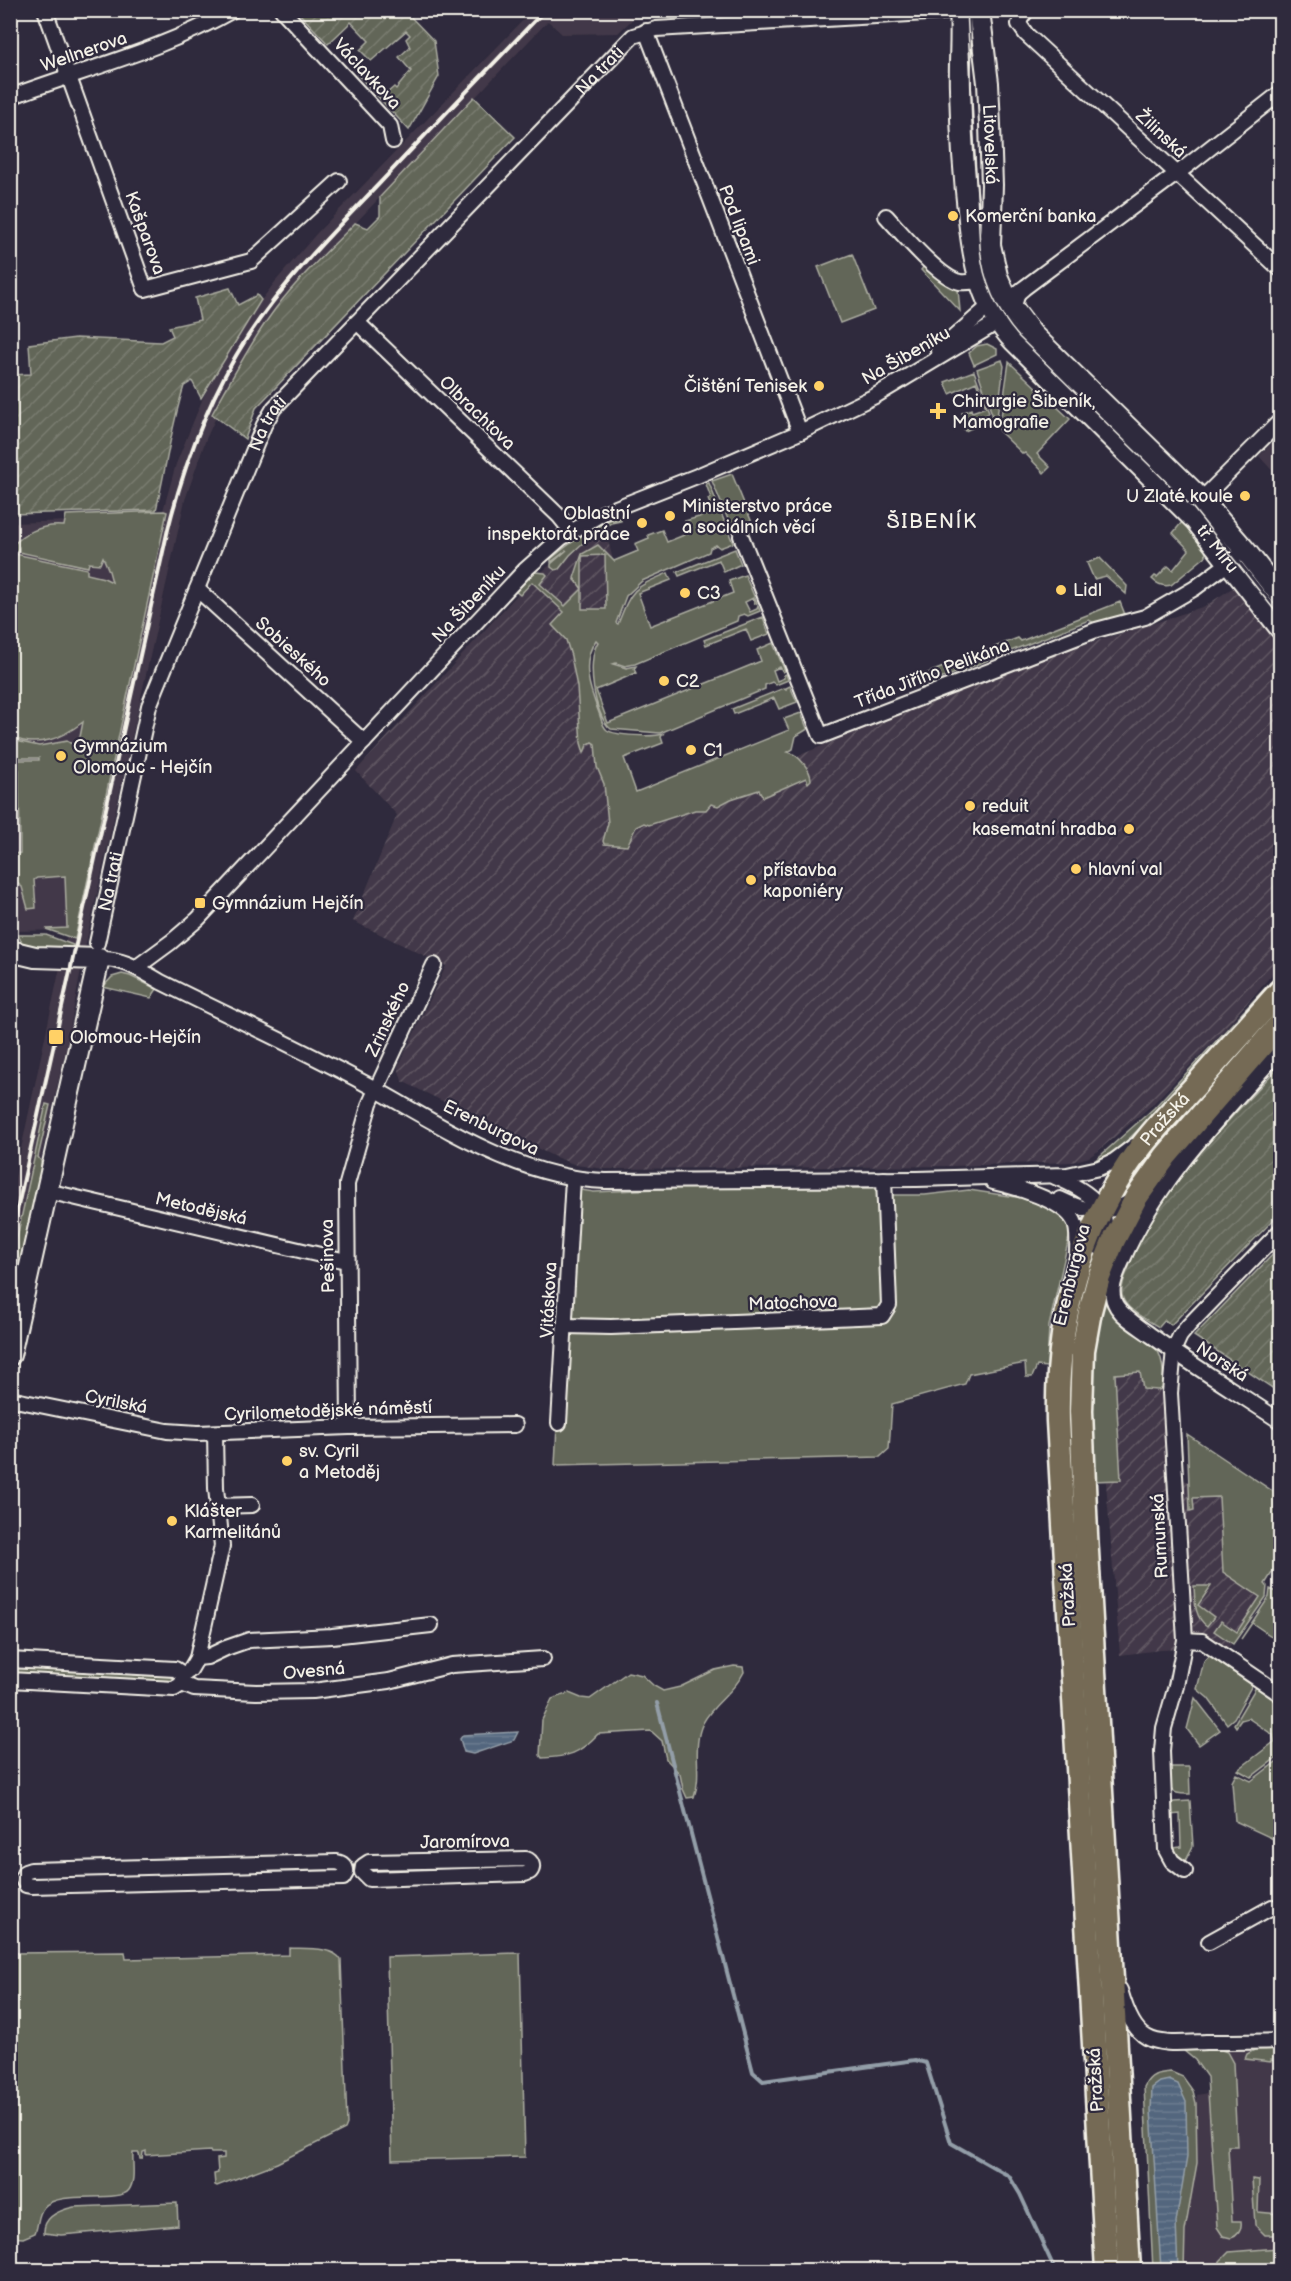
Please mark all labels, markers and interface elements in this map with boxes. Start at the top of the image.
street label: Wellnerova [38,27,130,77]
street label: Václavkova [329,34,405,114]
street label: Na trati [571,42,628,99]
street label: Žilinská [1131,103,1192,163]
street label: Litovelská [979,104,1002,185]
street label: Pod lipami [714,182,764,268]
street label: Kašparova [120,188,170,278]
place label: Komerční banka [965,206,1096,227]
marker: Komerční banka [946,209,960,223]
street label: Na Šibeníku [858,321,954,390]
street label: Olbrachtova [435,372,519,454]
place label: Čištění Tenisek [684,374,807,397]
marker: Čištění Tenisek [812,379,826,393]
place label: Chirurgie Šibeník, Mamografie [952,390,1095,433]
street label: Na trati [244,391,291,454]
marker: Chirurgie Šibeník, Mamografie [929,402,947,420]
place label: U Zlaté koule [1126,486,1233,507]
marker: U Zlaté koule [1238,489,1252,503]
place label: Ministerstvo práce a sociálních věcí [682,496,832,538]
place label: Oblastní inspektorát práce [487,503,631,545]
marker: Ministerstvo práce a sociálních věcí [663,509,677,523]
district label: ŠIBENÍK [886,509,978,534]
marker: Oblastní inspektorát práce [635,516,649,530]
street label: tř. Míru [1192,520,1243,577]
street label: Na Šibeníku [427,560,510,647]
place label: Lidl [1073,580,1102,601]
place label: C3 [697,583,721,604]
marker: Lidl [1054,583,1068,597]
marker: C3 [678,586,692,600]
street label: Sobieského [251,613,335,691]
street label: Třída Jiřího Pelikána [852,635,1012,713]
place label: C2 [676,671,700,692]
marker: C2 [657,674,671,688]
place label: Gymnázium Olomouc - Hejčín [73,736,212,778]
place label: C1 [703,740,723,761]
marker: C1 [684,743,698,757]
marker: Gymnázium Olomouc - Hejčín [54,749,68,763]
place label: reduit [982,796,1029,817]
marker: reduit [963,799,977,813]
place label: kasematní hradba [972,819,1117,840]
marker: kasematní hradba [1122,822,1136,836]
street label: Na trati [94,850,127,913]
place label: hlavní val [1088,859,1163,880]
place label: přístavba kaponiéry [763,860,844,902]
marker: hlavní val [1069,862,1083,876]
marker: přístavba kaponiéry [744,873,758,887]
place label: Gymnázium Hejčín [212,893,364,914]
marker: Gymnázium Hejčín [193,896,207,910]
street label: Zrinského [361,978,414,1061]
place label: Olomouc-Hejčín [70,1027,201,1048]
marker: Olomouc-Hejčín [47,1028,65,1046]
street label: Pražská [1135,1088,1194,1150]
street label: Erenburgova [440,1096,542,1160]
street label: Metodějská [153,1188,249,1230]
street label: Pešinova [317,1219,339,1293]
street label: Erenburgova [1049,1222,1095,1328]
street label: Vitáskova [537,1261,561,1339]
street label: Matochova [748,1291,838,1315]
street label: Norská [1192,1337,1252,1387]
street label: Cyrilská [83,1386,149,1418]
street label: Cyrilometodějské náměstí [224,1397,433,1425]
place label: sv. Cyril a Metoděj [299,1441,380,1483]
marker: sv. Cyril a Metoděj [280,1454,294,1468]
street label: Rumunská [1147,1493,1173,1579]
place label: Klášter Karmelitánů [184,1501,281,1543]
marker: Klášter Karmelitánů [165,1514,179,1528]
street label: Pražská [1056,1562,1080,1628]
street label: Ovesná [282,1658,346,1684]
street label: Jaromírova [420,1831,510,1853]
street label: Pražská [1084,2047,1108,2113]

